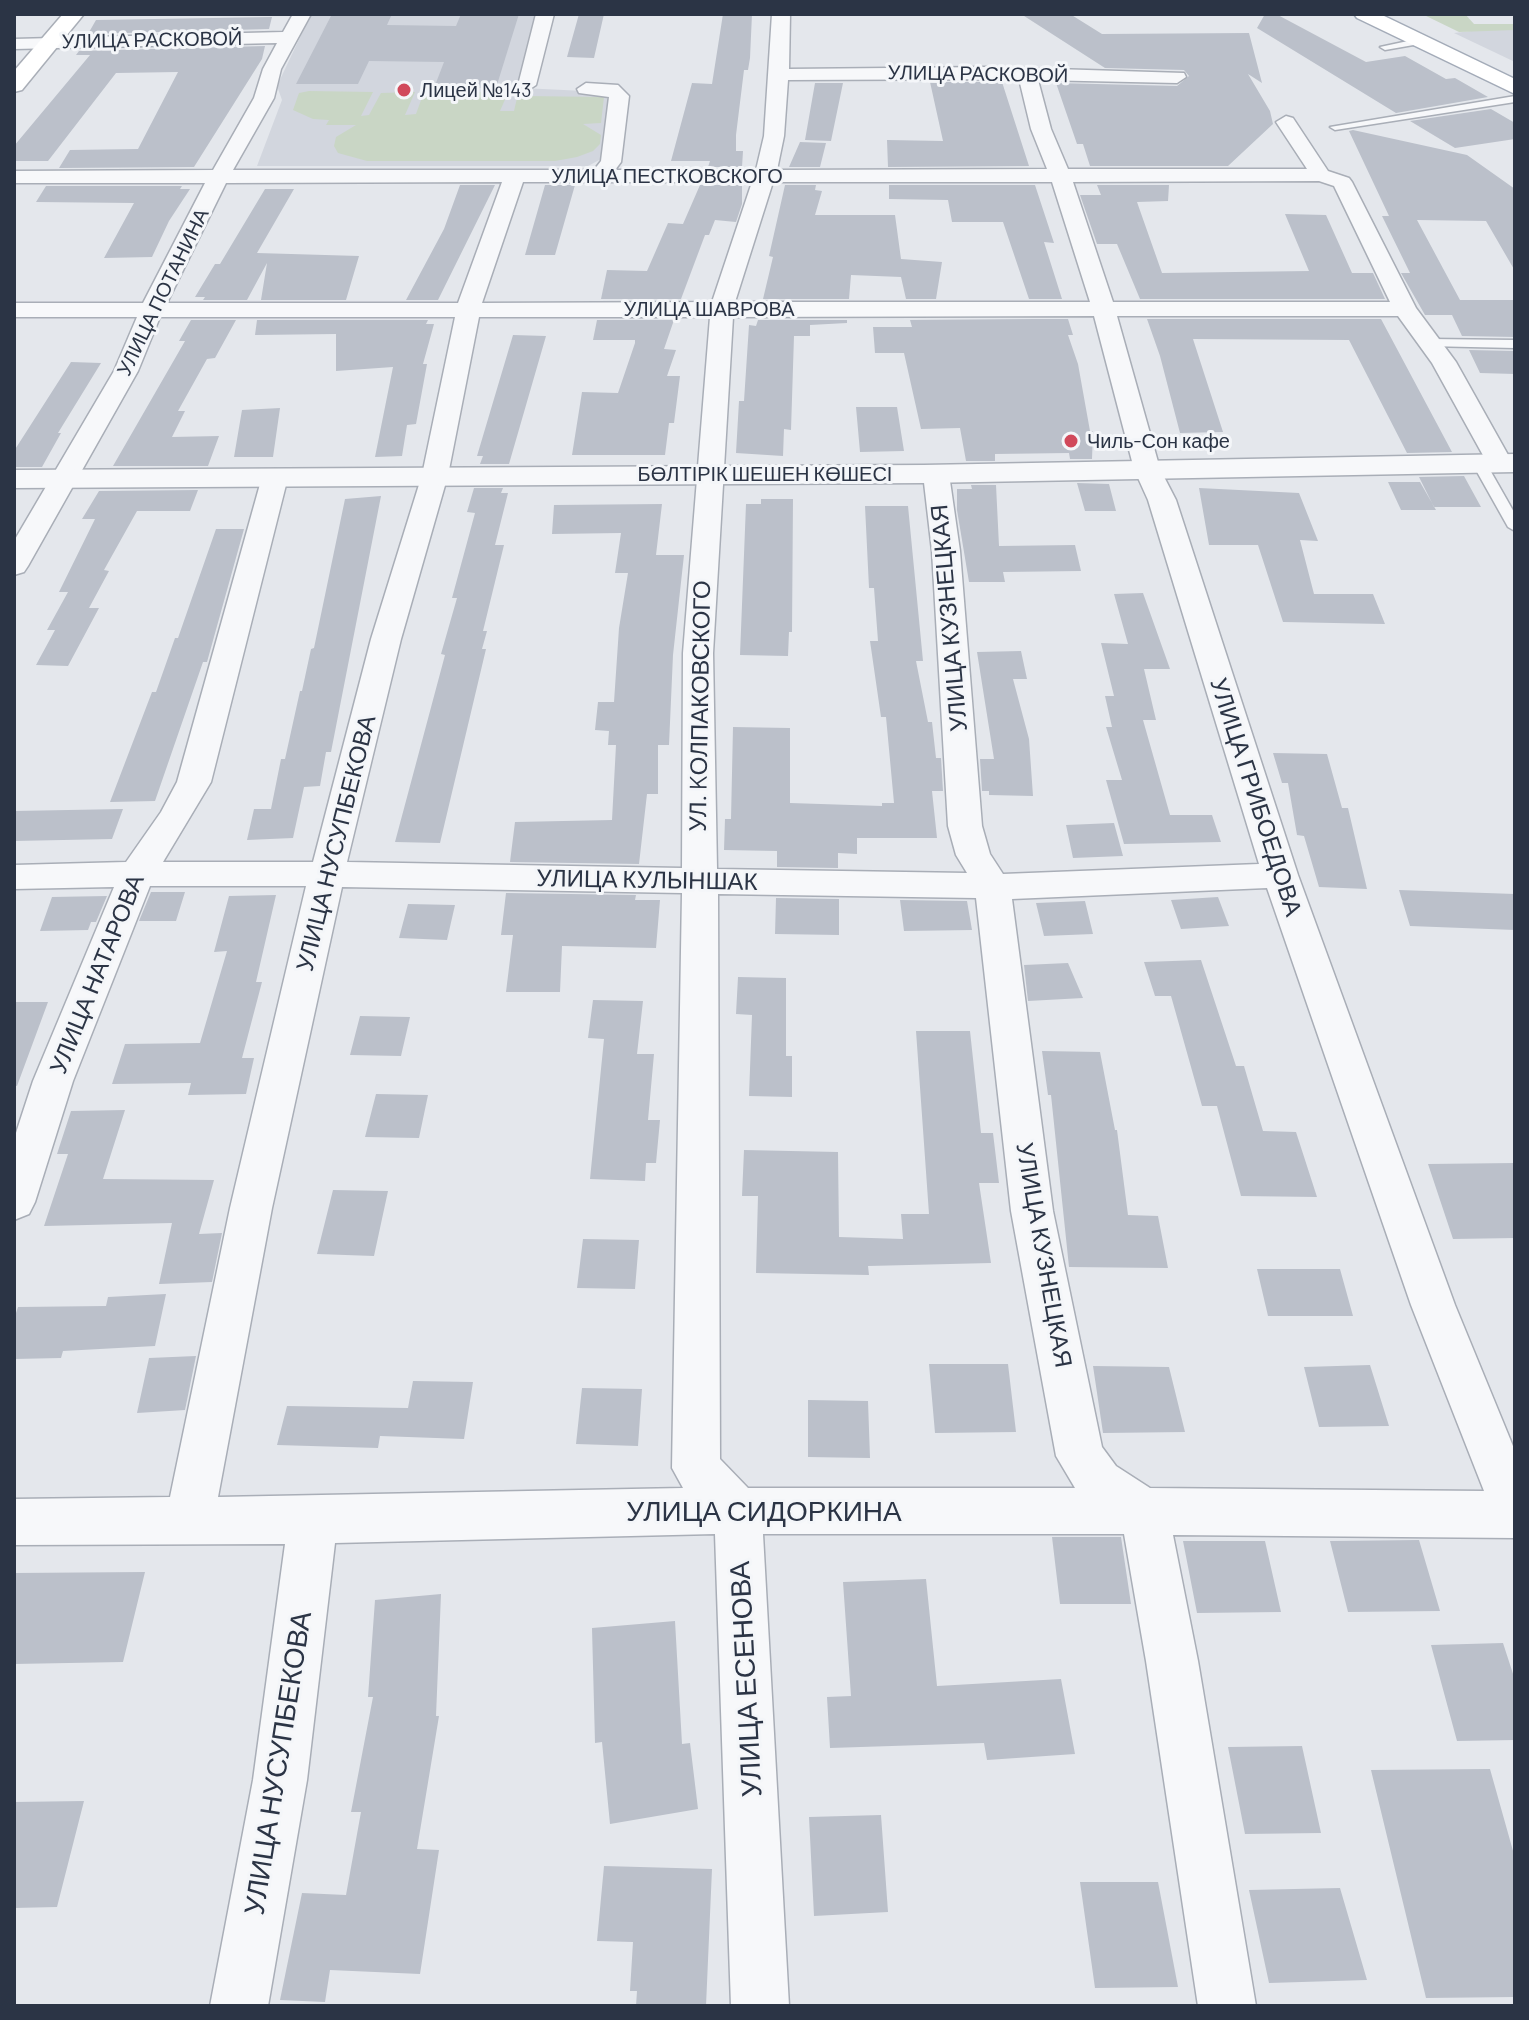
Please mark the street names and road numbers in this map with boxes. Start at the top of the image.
street label: УЛИЦА РАСКОВОЙ [61,26,243,54]
street label: УЛИЦА РАСКОВОЙ [887,60,1069,88]
street label: УЛИЦА ПЕСТКОВСКОГО [551,164,783,188]
street label: УЛИЦА ПОТАНИНА [112,204,214,380]
street label: УЛИЦА ШАВРОВА [623,297,795,321]
street label: БӨЛТІРІК ШЕШЕН КӨШЕСІ [638,462,892,486]
street label: УЛИЦА КУЗНЕЦКАЯ [925,503,973,733]
street label: УЛ. KОЛПАКОВСКОГО [683,580,717,832]
street label: УЛИЦА ГРИБОЕДОВА [1204,674,1308,920]
street label: УЛИЦА НУСУПБЕКОВА [290,712,382,974]
street label: УЛИЦА КУЛЫНШАК [536,864,758,896]
street label: УЛИЦА НАТАРОВА [44,870,150,1078]
street label: УЛИЦА КУЗНЕЦКАЯ [1010,1140,1078,1370]
street label: УЛИЦА СИДОРКИНА [626,1495,902,1529]
street label: УЛИЦА ЕСЕНОВА [723,1560,769,1798]
street label: УЛИЦА НУСУПБЕКОВА [237,1609,319,1917]

